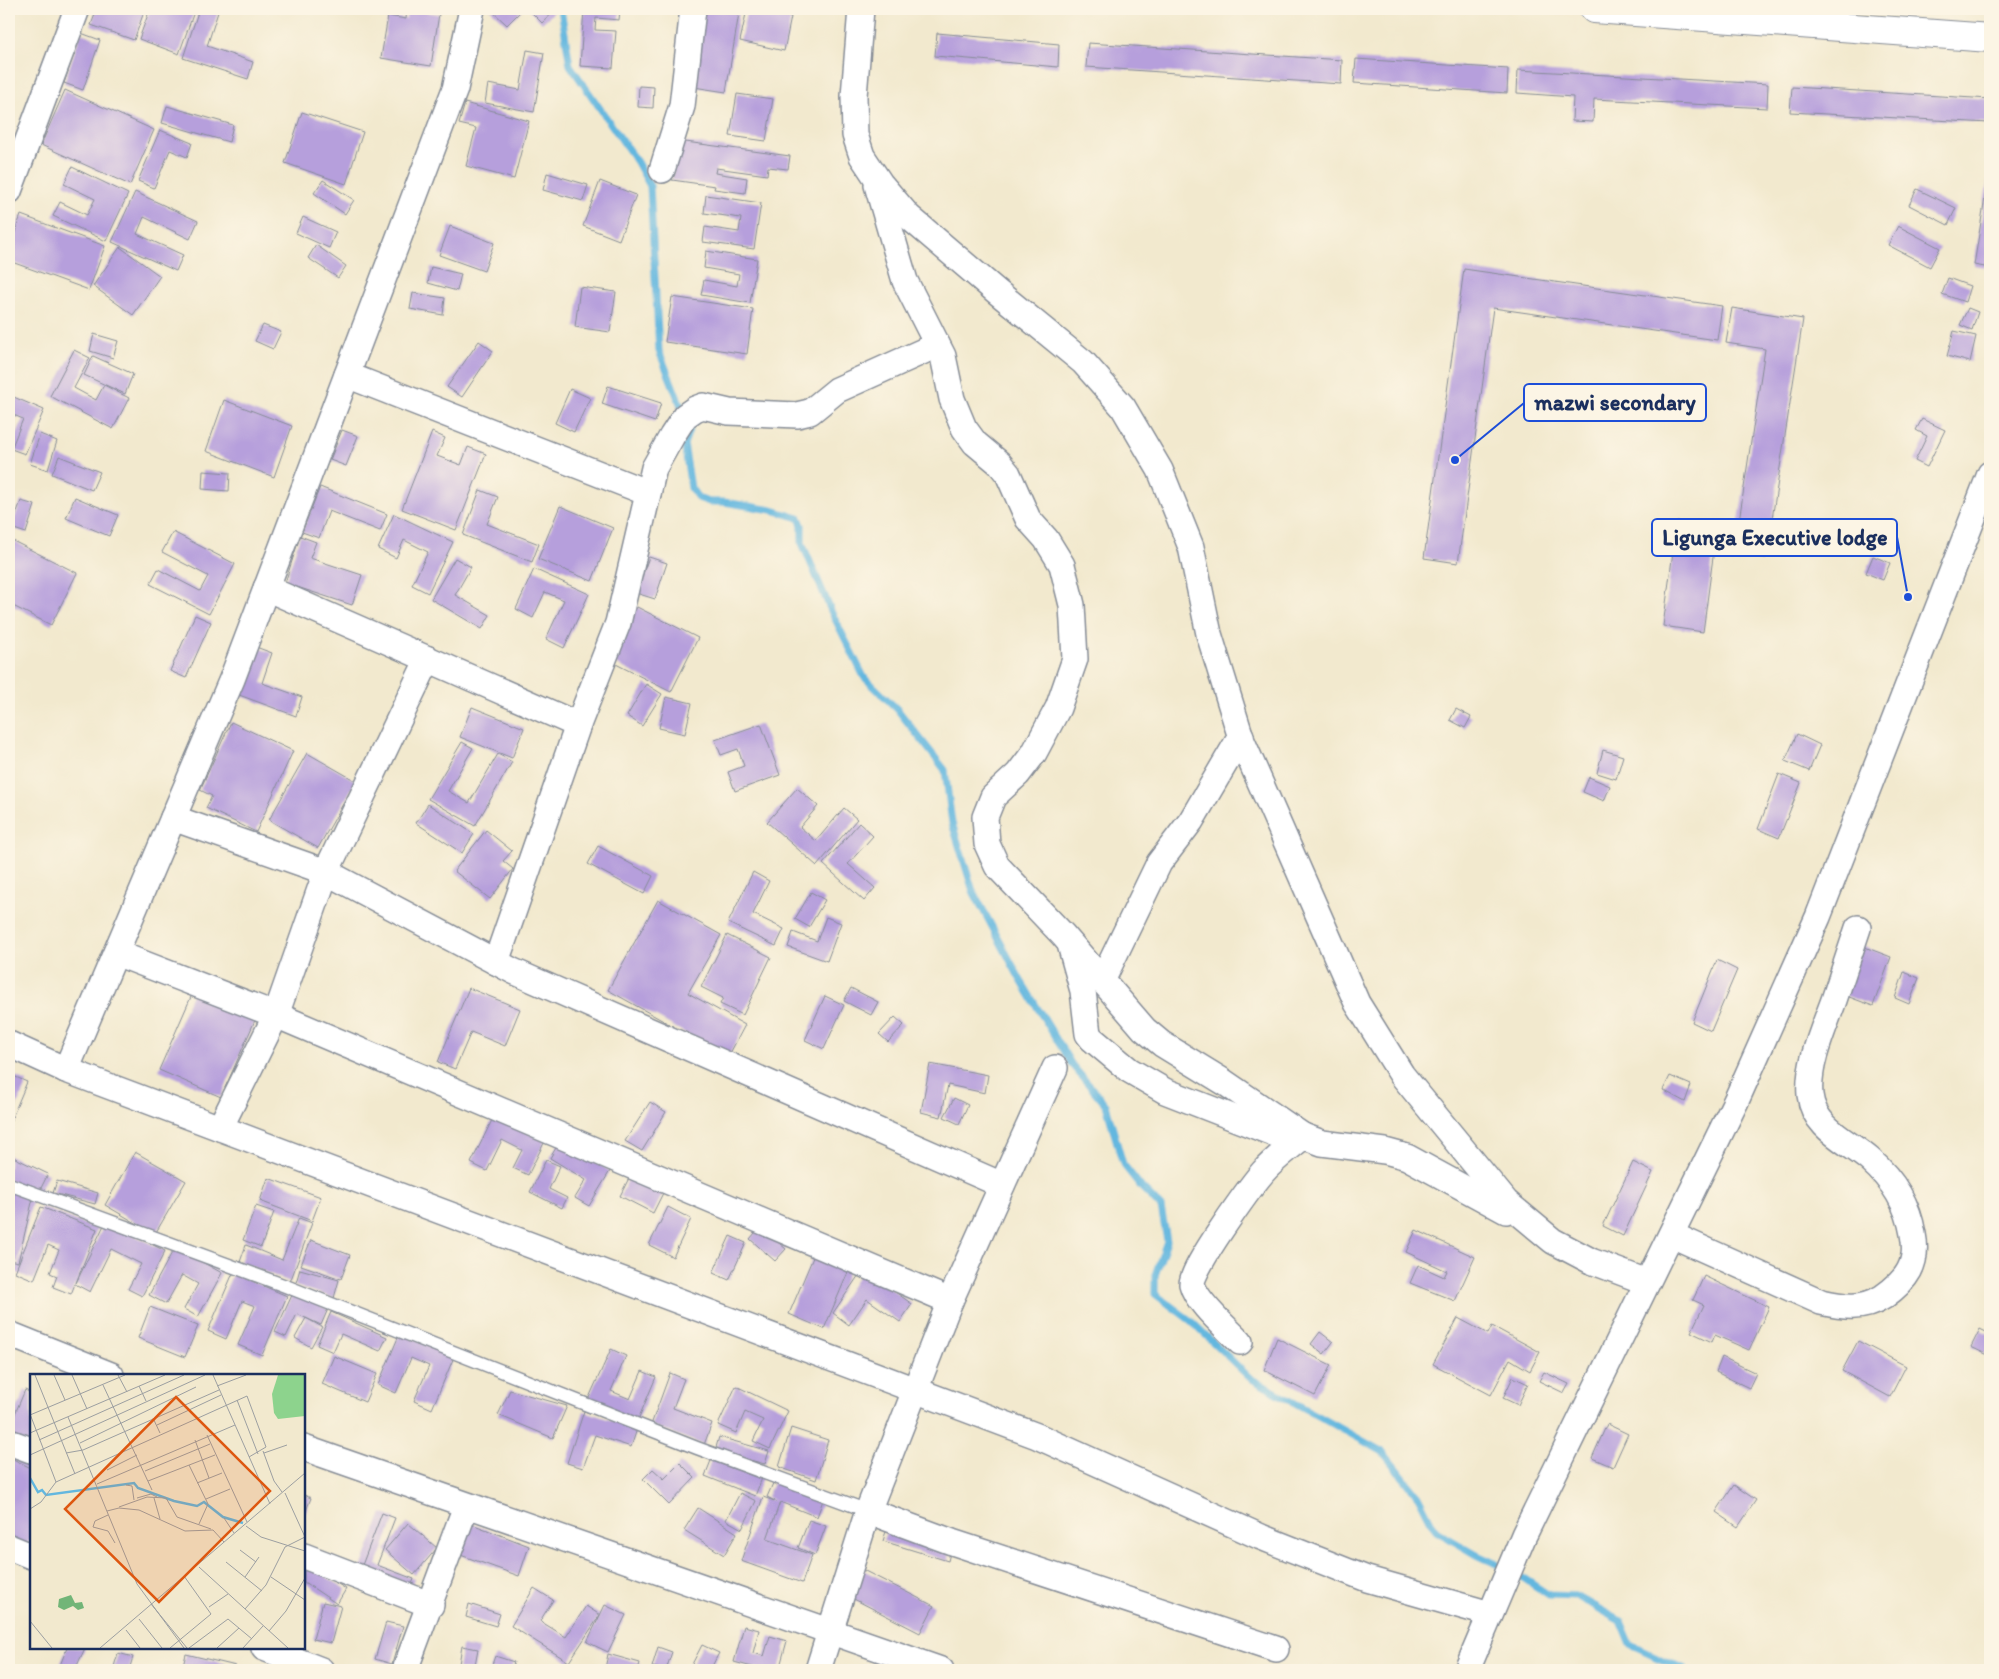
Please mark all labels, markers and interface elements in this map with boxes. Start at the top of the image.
callout: mazwi secondary [1524,384,1706,421]
text: mazwi secondary [1533,389,1696,416]
callout: Ligunga Executive lodge [1652,519,1897,556]
text: Ligunga Executive lodge [1662,524,1888,551]
inset map [30,1374,305,1649]

